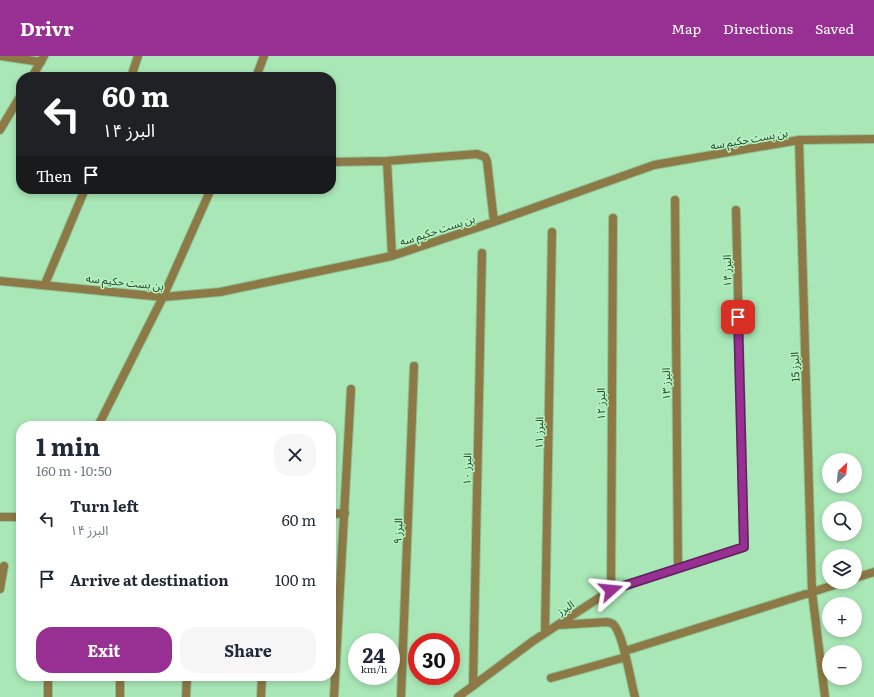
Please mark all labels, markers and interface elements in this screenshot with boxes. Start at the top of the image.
text: Drivr [20,14,74,42]
text: Map [671,18,701,38]
text: Directions [723,18,793,38]
text: Saved [815,18,854,38]
text: 60 m [102,74,169,116]
icon: left [36,88,88,140]
text: البرز ۱۴ [102,116,155,143]
street label: بن بست حکیم سه [709,123,789,155]
text: Then [36,164,72,187]
icon: arrive [80,164,102,186]
street label: بن بست حکیم سه [397,209,477,251]
street label: البرز ۱۴ [718,255,734,287]
street label: بن بست حکیم سه [85,269,165,295]
pin [721,300,755,334]
icon: arrive [727,306,749,328]
street label: البرز 15 [785,352,803,382]
street label: البرز ۱۳ [657,368,673,400]
street label: البرز ۱۲ [592,388,608,420]
street label: البرز ۱۱ [530,417,546,449]
text: 1 min [36,428,100,463]
button: close [274,434,316,476]
street label: البرز ۱۰ [458,453,474,485]
north arrow [822,453,862,493]
map controls [822,453,862,685]
text: 160 m · 10:50 [36,461,112,480]
text: Turn left [70,494,139,517]
button: search [822,501,862,541]
icon: left [36,508,58,530]
text: 60 m [282,508,316,531]
street label: البرز ۹ [389,518,405,544]
text: البرز ۱۴ [70,520,108,539]
button: layers [822,549,862,589]
icon: arrive [36,568,58,590]
text: Arrive at destination [70,568,229,591]
text: 100 m [275,568,316,591]
position arrow [590,569,632,611]
street label: البرز [552,595,577,619]
button: + [822,597,862,637]
button: Exit [36,627,172,673]
button: Share [180,627,316,673]
speed limit sign: 30 [408,633,460,685]
text: 24 [363,639,385,669]
button: − [822,645,862,685]
text: km/h [361,661,387,676]

